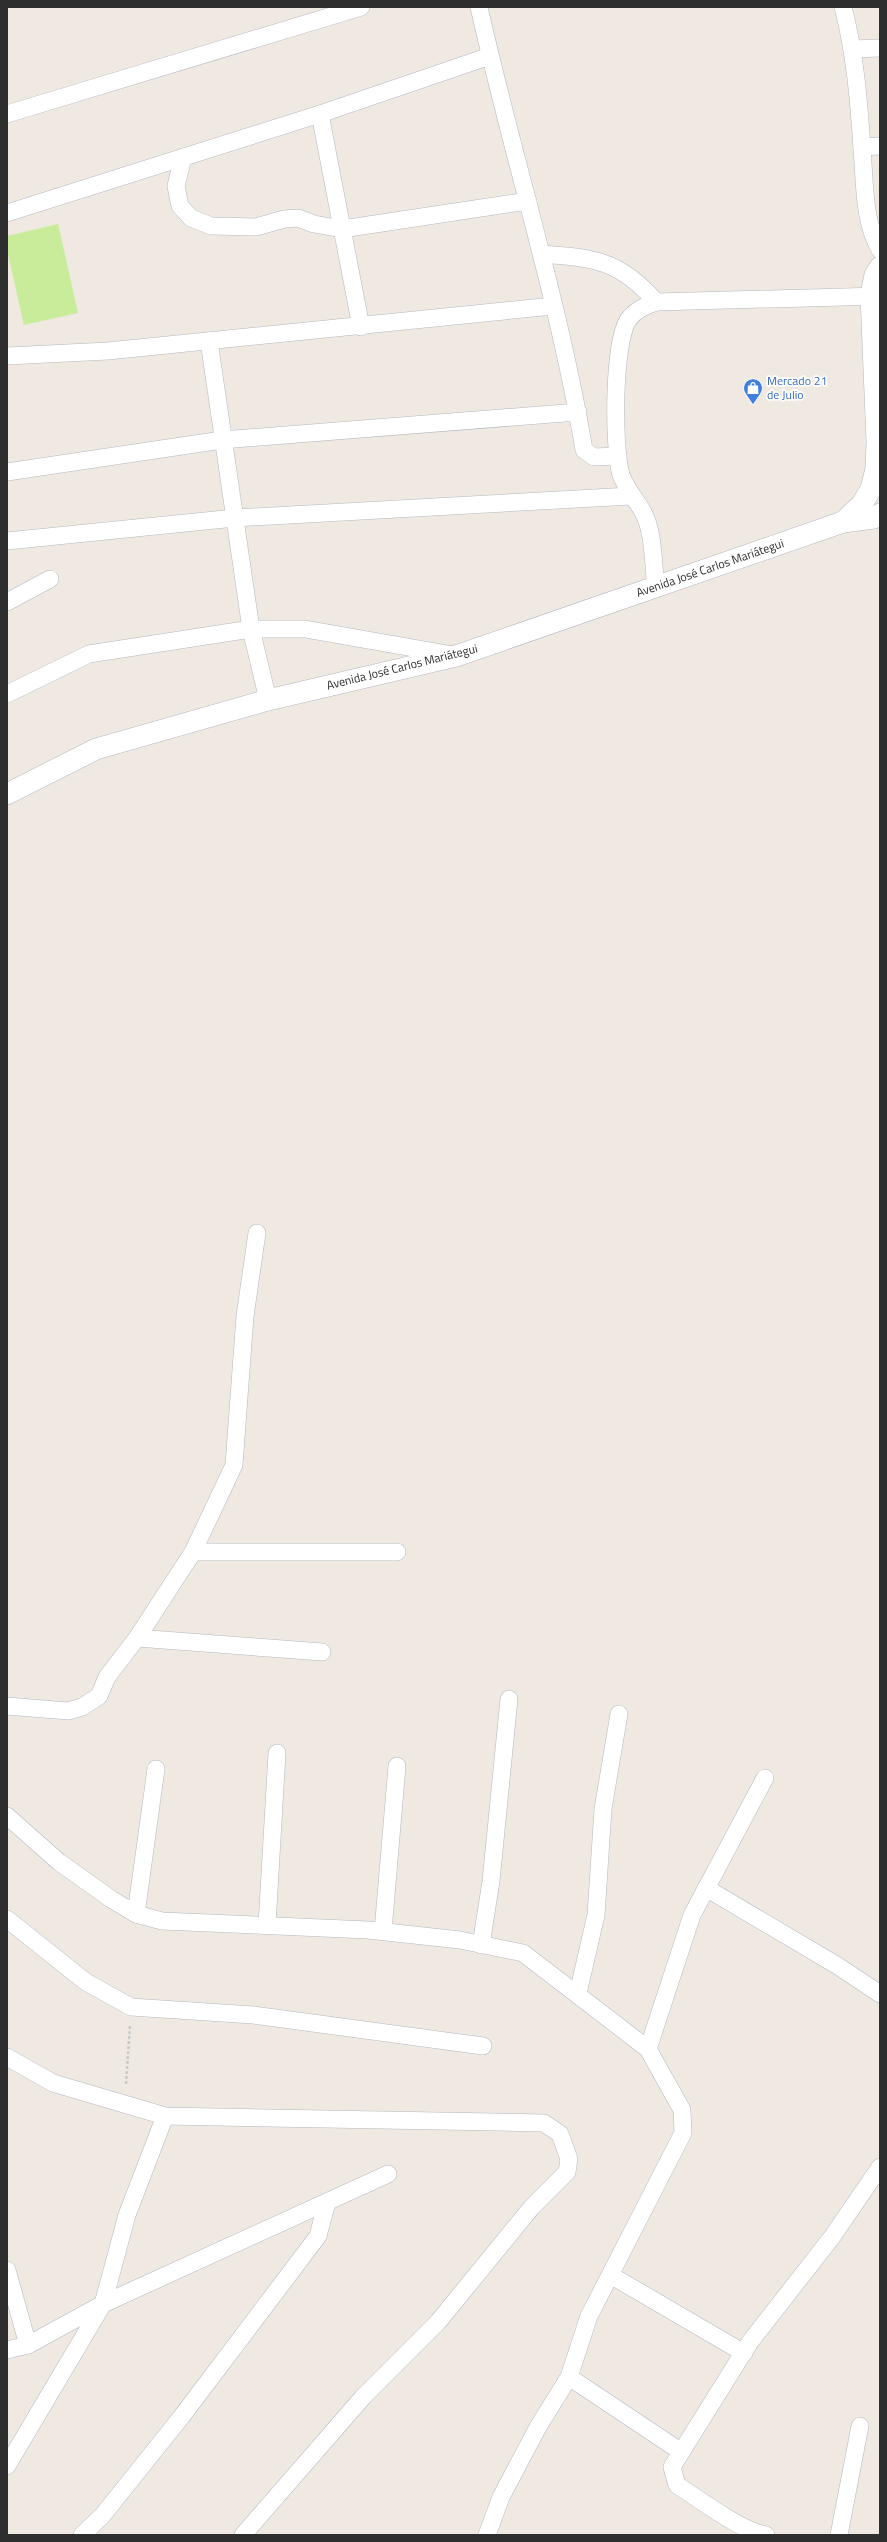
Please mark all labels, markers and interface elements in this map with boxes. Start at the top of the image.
place label: Mercado 21 de Julio [767,371,827,404]
shop icon: Mercado 21 de Julio [742,377,764,405]
street label: Avenida José Carlos Mariátegui [633,533,786,602]
street label: Avenida José Carlos Mariátegui [324,639,479,694]

